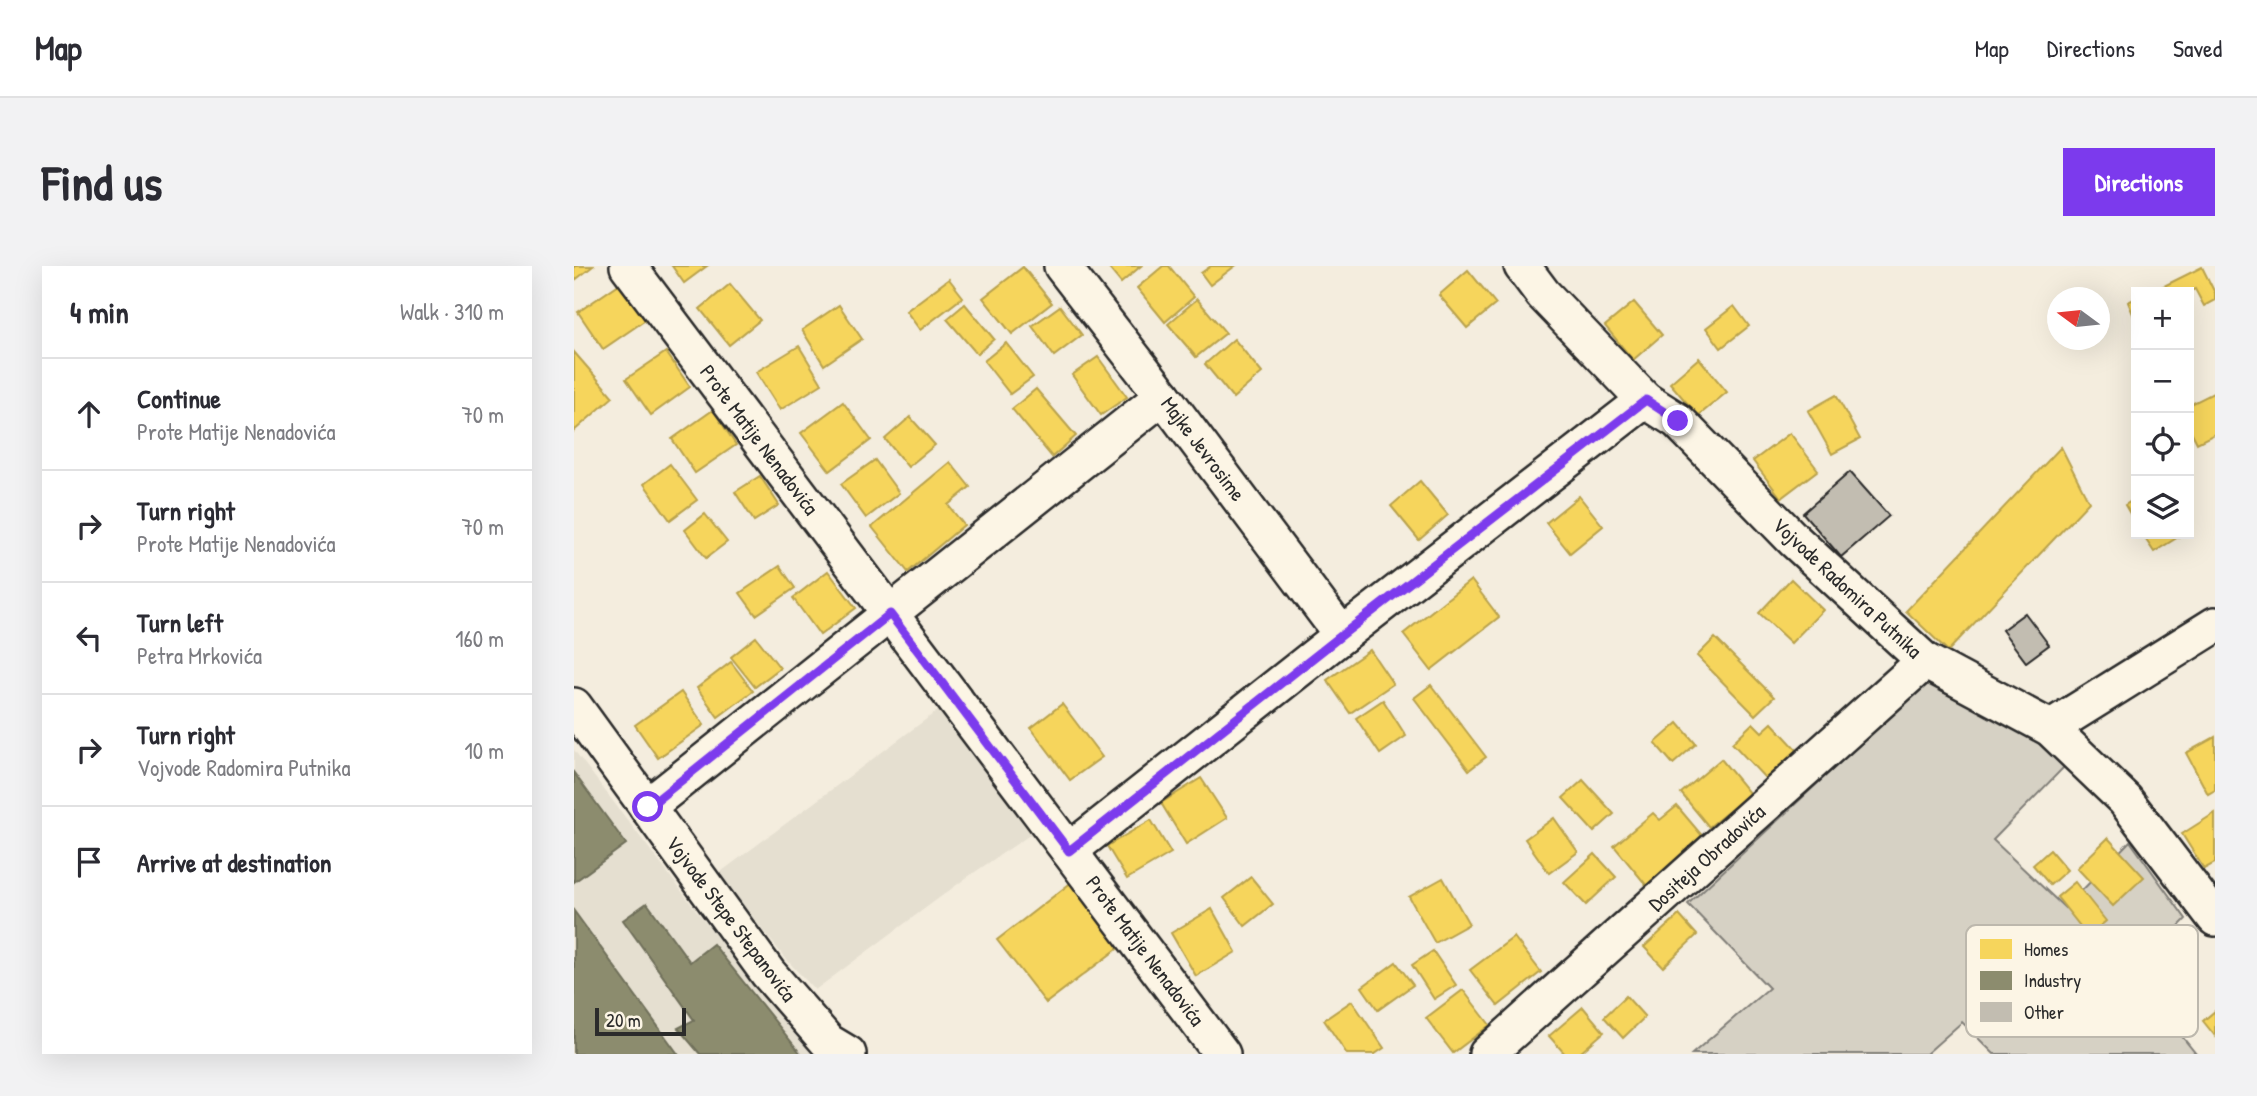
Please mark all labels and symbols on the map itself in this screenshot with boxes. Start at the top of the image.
north arrow [2047,287,2110,350]
street label: Prote Matije Nenadovića [693,359,826,521]
street label: Majke Jevrosime [1154,390,1252,507]
route end [1662,405,1693,436]
street label: Vojvode Radomira Putnika [1766,511,1928,665]
route start [632,791,663,822]
street label: Dositeja Obradovića [1642,797,1771,918]
street label: Vojvode Stepe Stepanovića [659,830,803,1008]
street label: Prote Matije Nenadovića [1079,870,1212,1032]
legend [1966,925,2198,1037]
text: Homes [2024,936,2068,962]
text: Industry [2024,967,2081,993]
text: Other [2024,999,2065,1025]
scale bar [595,1005,686,1037]

